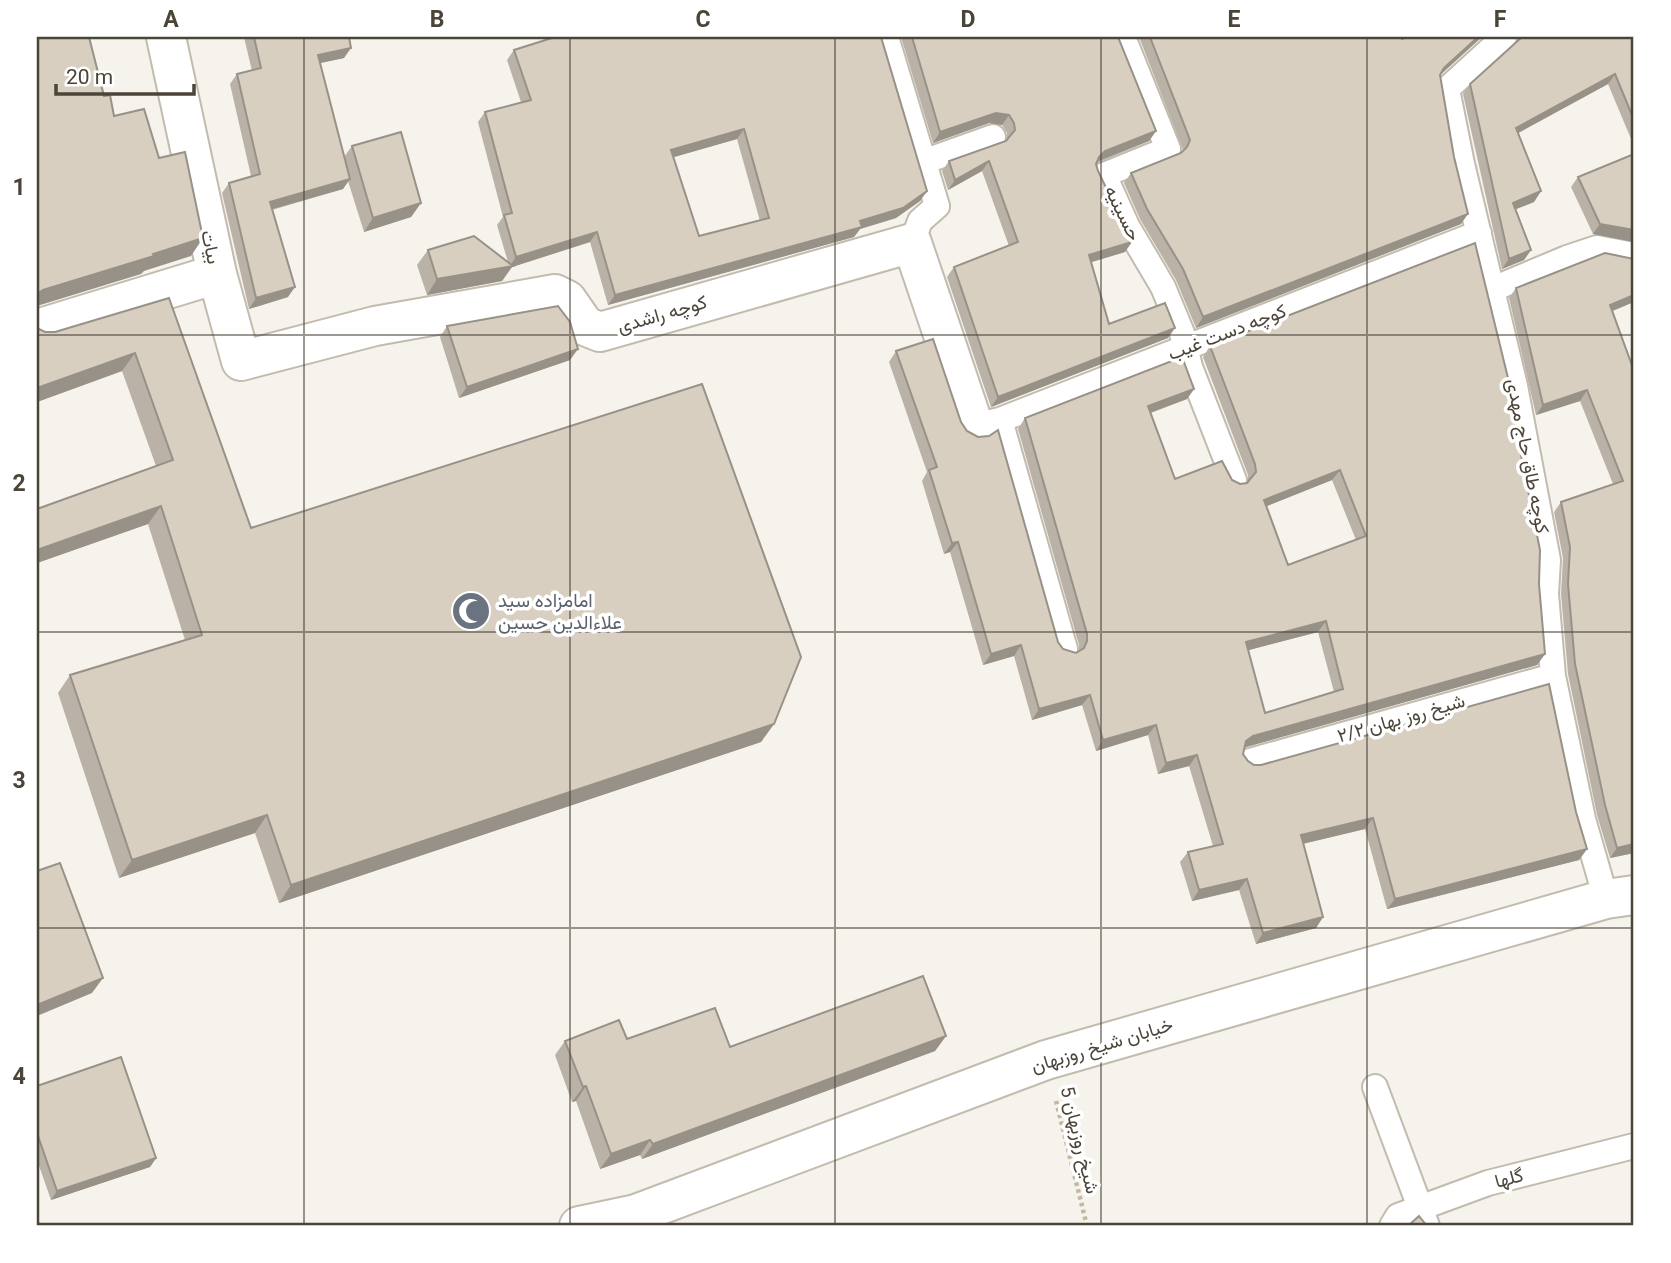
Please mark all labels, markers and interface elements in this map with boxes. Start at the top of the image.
text: A [163,6,179,33]
text: B [430,6,444,33]
text: C [695,6,711,33]
text: D [961,6,975,33]
text: E [1228,6,1241,33]
text: F [1494,6,1507,33]
scale bar [56,52,194,96]
text: 20 m [66,65,113,89]
text: 1 [12,174,26,201]
street label: حسینیه [1100,182,1146,244]
street label: بیات [196,228,226,266]
street label: کوچه راشدی [614,290,710,340]
street label: کوچه دست غیب [1164,299,1290,367]
street label: کوچه طاق حاج مهدی [1500,376,1554,536]
text: 2 [12,470,26,497]
place label: امامزاده سید علاءالدین حسین [498,589,622,634]
mosque icon: امامزاده سید علاءالدین حسین [450,590,492,632]
street label: شیخ روز بهان ۲/۲ [1334,689,1468,749]
text: 3 [12,767,26,794]
street label: خیابان شیخ روزبهان [1028,1013,1176,1079]
text: 4 [12,1063,26,1090]
street label: شیخ روزبهان 5 [1054,1084,1104,1196]
street label: گلها [1492,1163,1526,1193]

